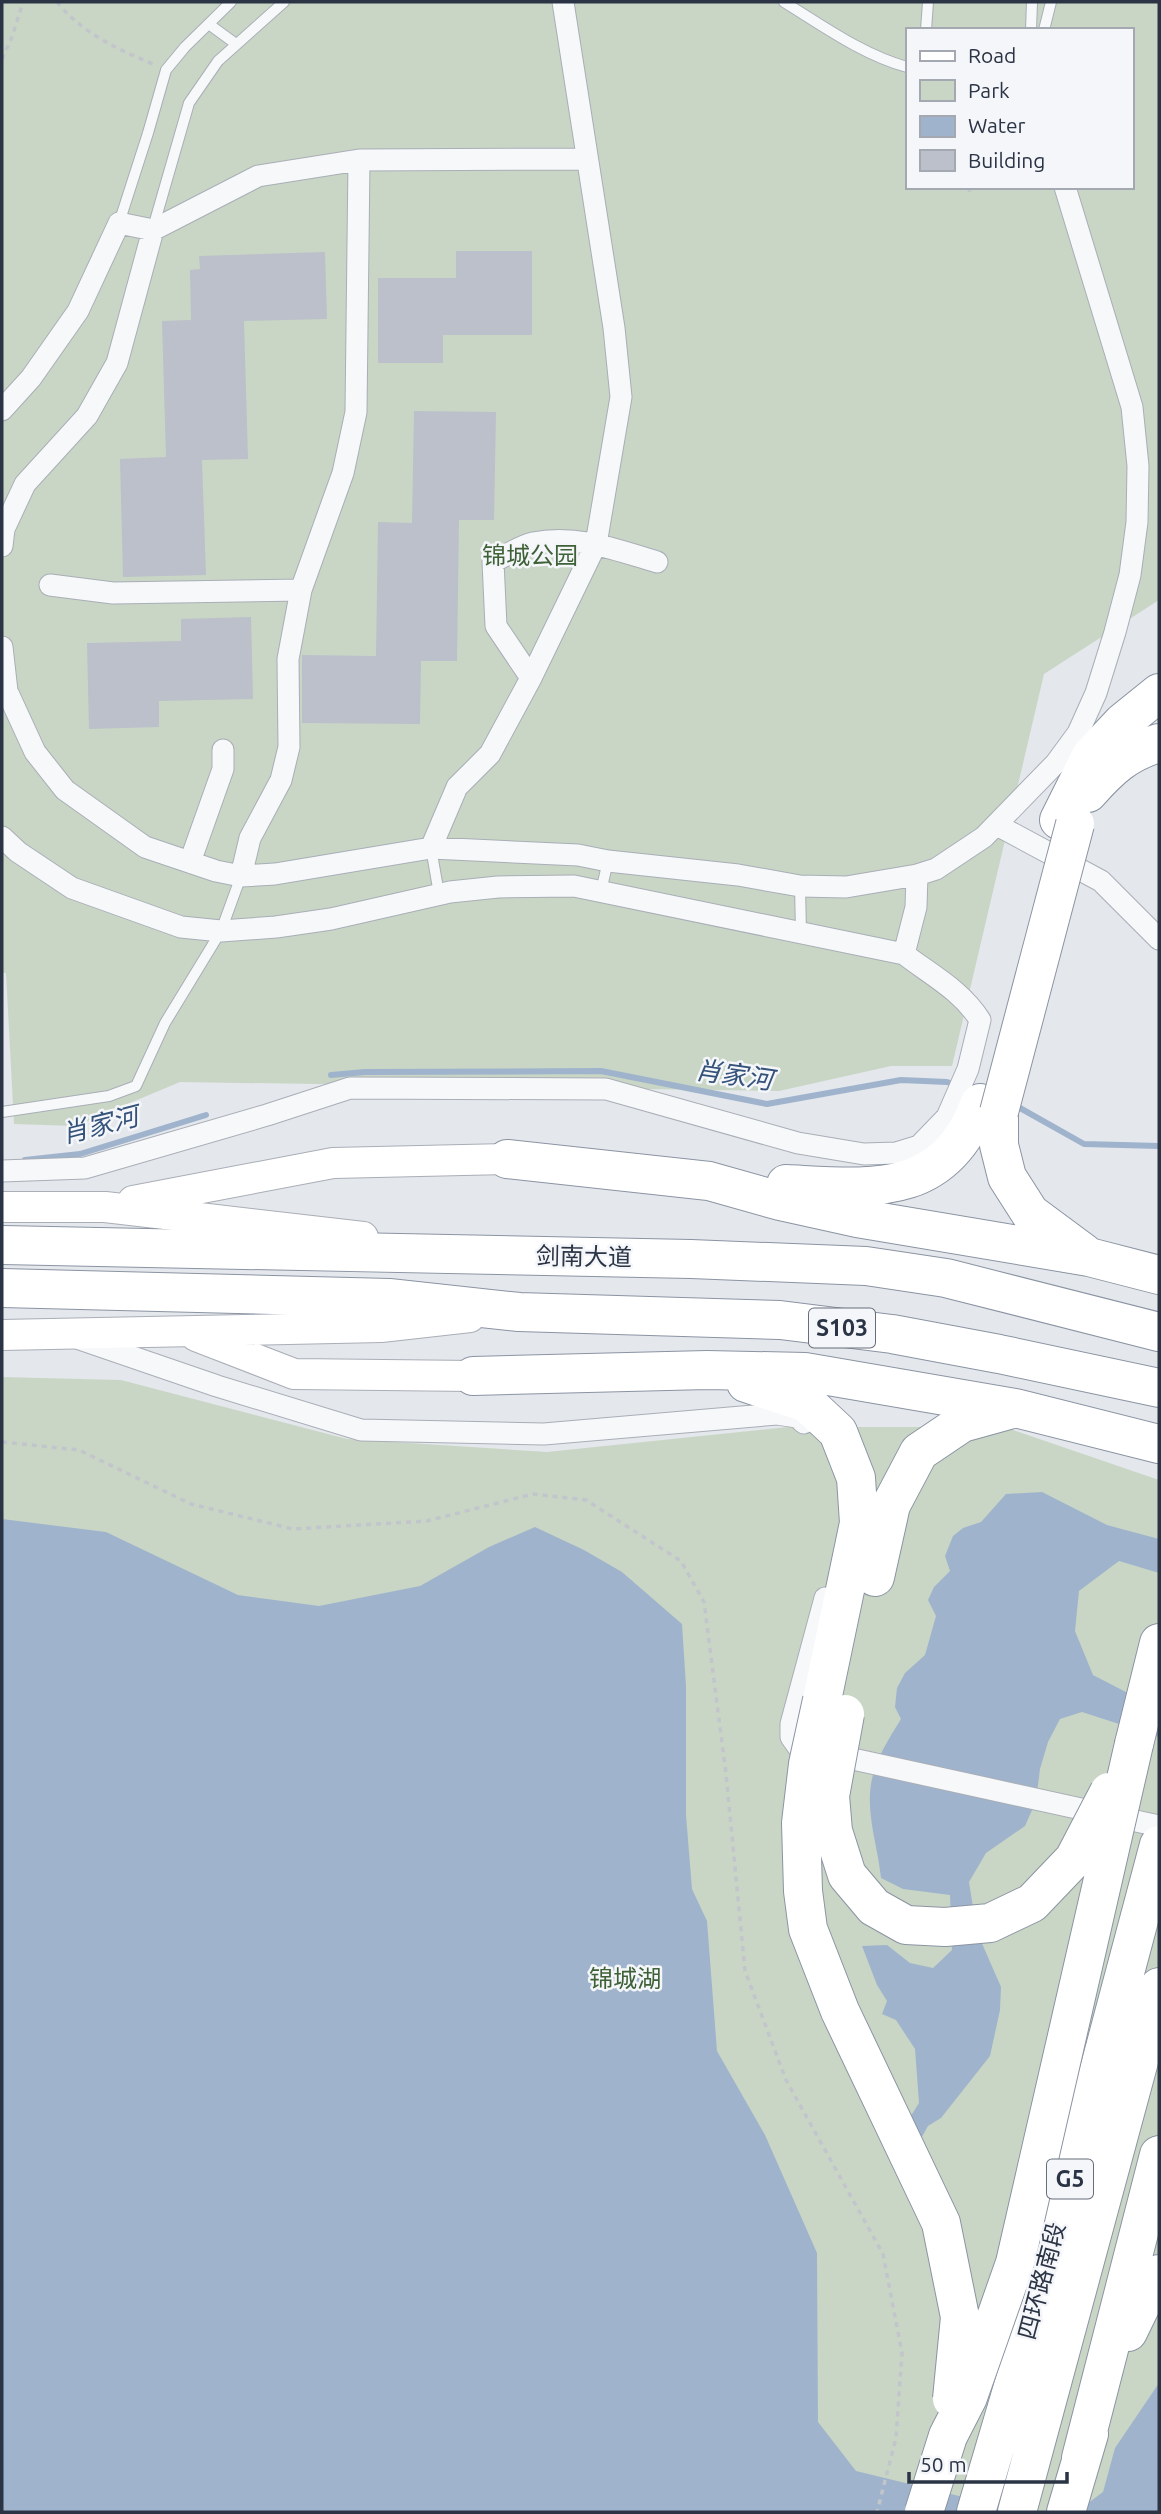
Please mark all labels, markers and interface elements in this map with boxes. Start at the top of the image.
legend [906,28,1133,189]
text: Road [968,43,1016,67]
text: Park [968,78,1010,102]
text: Water [968,113,1026,137]
text: Building [968,148,1045,172]
park label: 锦城公园 [482,542,578,569]
water label: 肖家河 [693,1055,780,1095]
water label: 肖家河 [59,1100,146,1148]
street label: 剑南大道 [536,1242,632,1271]
road number: S103 [809,1308,875,1348]
park label: 锦城湖 [589,1965,661,1992]
road number: G5 [1047,2160,1093,2198]
street label: 四环路南段 [1013,2219,1070,2342]
scale bar [909,2440,1066,2484]
text: 50 m [920,2452,967,2476]

